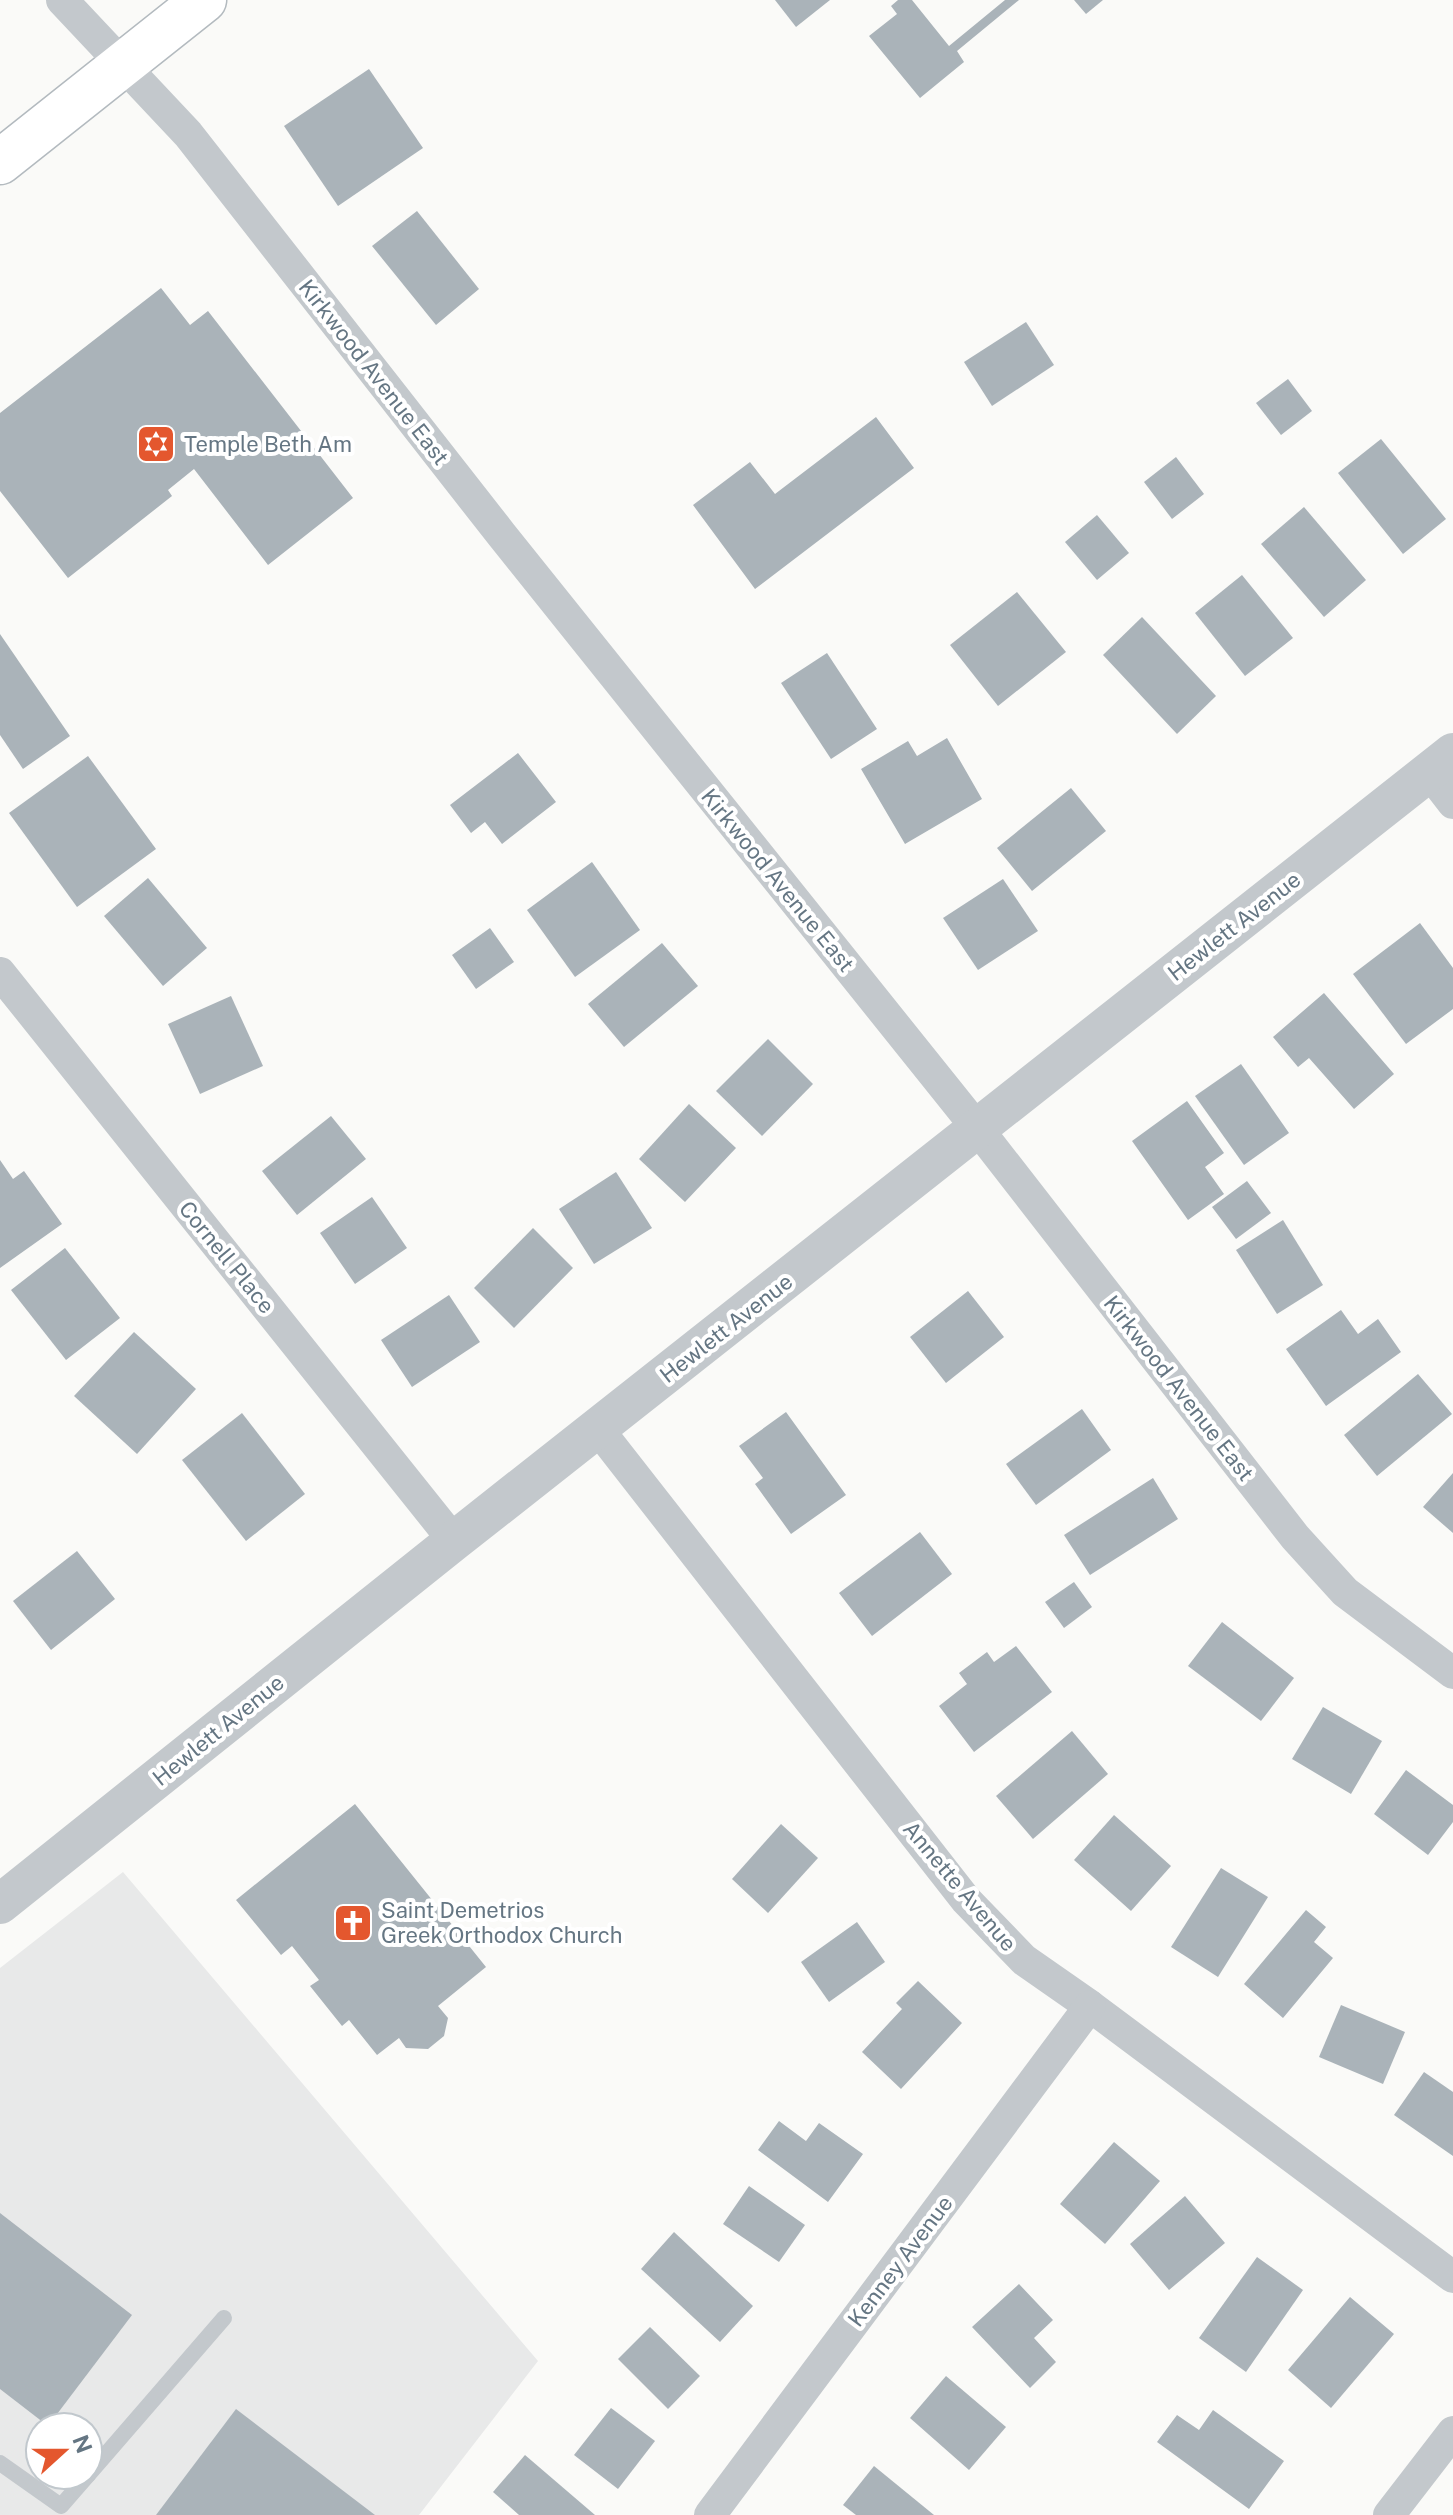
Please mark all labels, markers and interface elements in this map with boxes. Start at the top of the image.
street label: Kirkwood Avenue East [294,274,454,470]
synagogue icon: Temple Beth Am [135,423,177,465]
place label: Temple Beth Am [184,431,352,457]
street label: Kirkwood Avenue East [696,783,860,977]
street label: Hewlett Avenue [1162,866,1306,986]
street label: Cornell Place [174,1196,280,1318]
street label: Hewlett Avenue [654,1268,798,1388]
street label: Kirkwood Avenue East [1099,1290,1259,1486]
street label: Hewlett Avenue [147,1669,289,1791]
street label: Annette Avenue [898,1816,1022,1956]
place label: Saint Demetrios Greek Orthodox Church [381,1897,622,1948]
church icon: Saint Demetrios Greek Orthodox Church [332,1902,374,1944]
street label: Kenney Avenue [842,2190,958,2332]
north arrow [24,2411,104,2491]
text: N [67,2431,98,2457]

